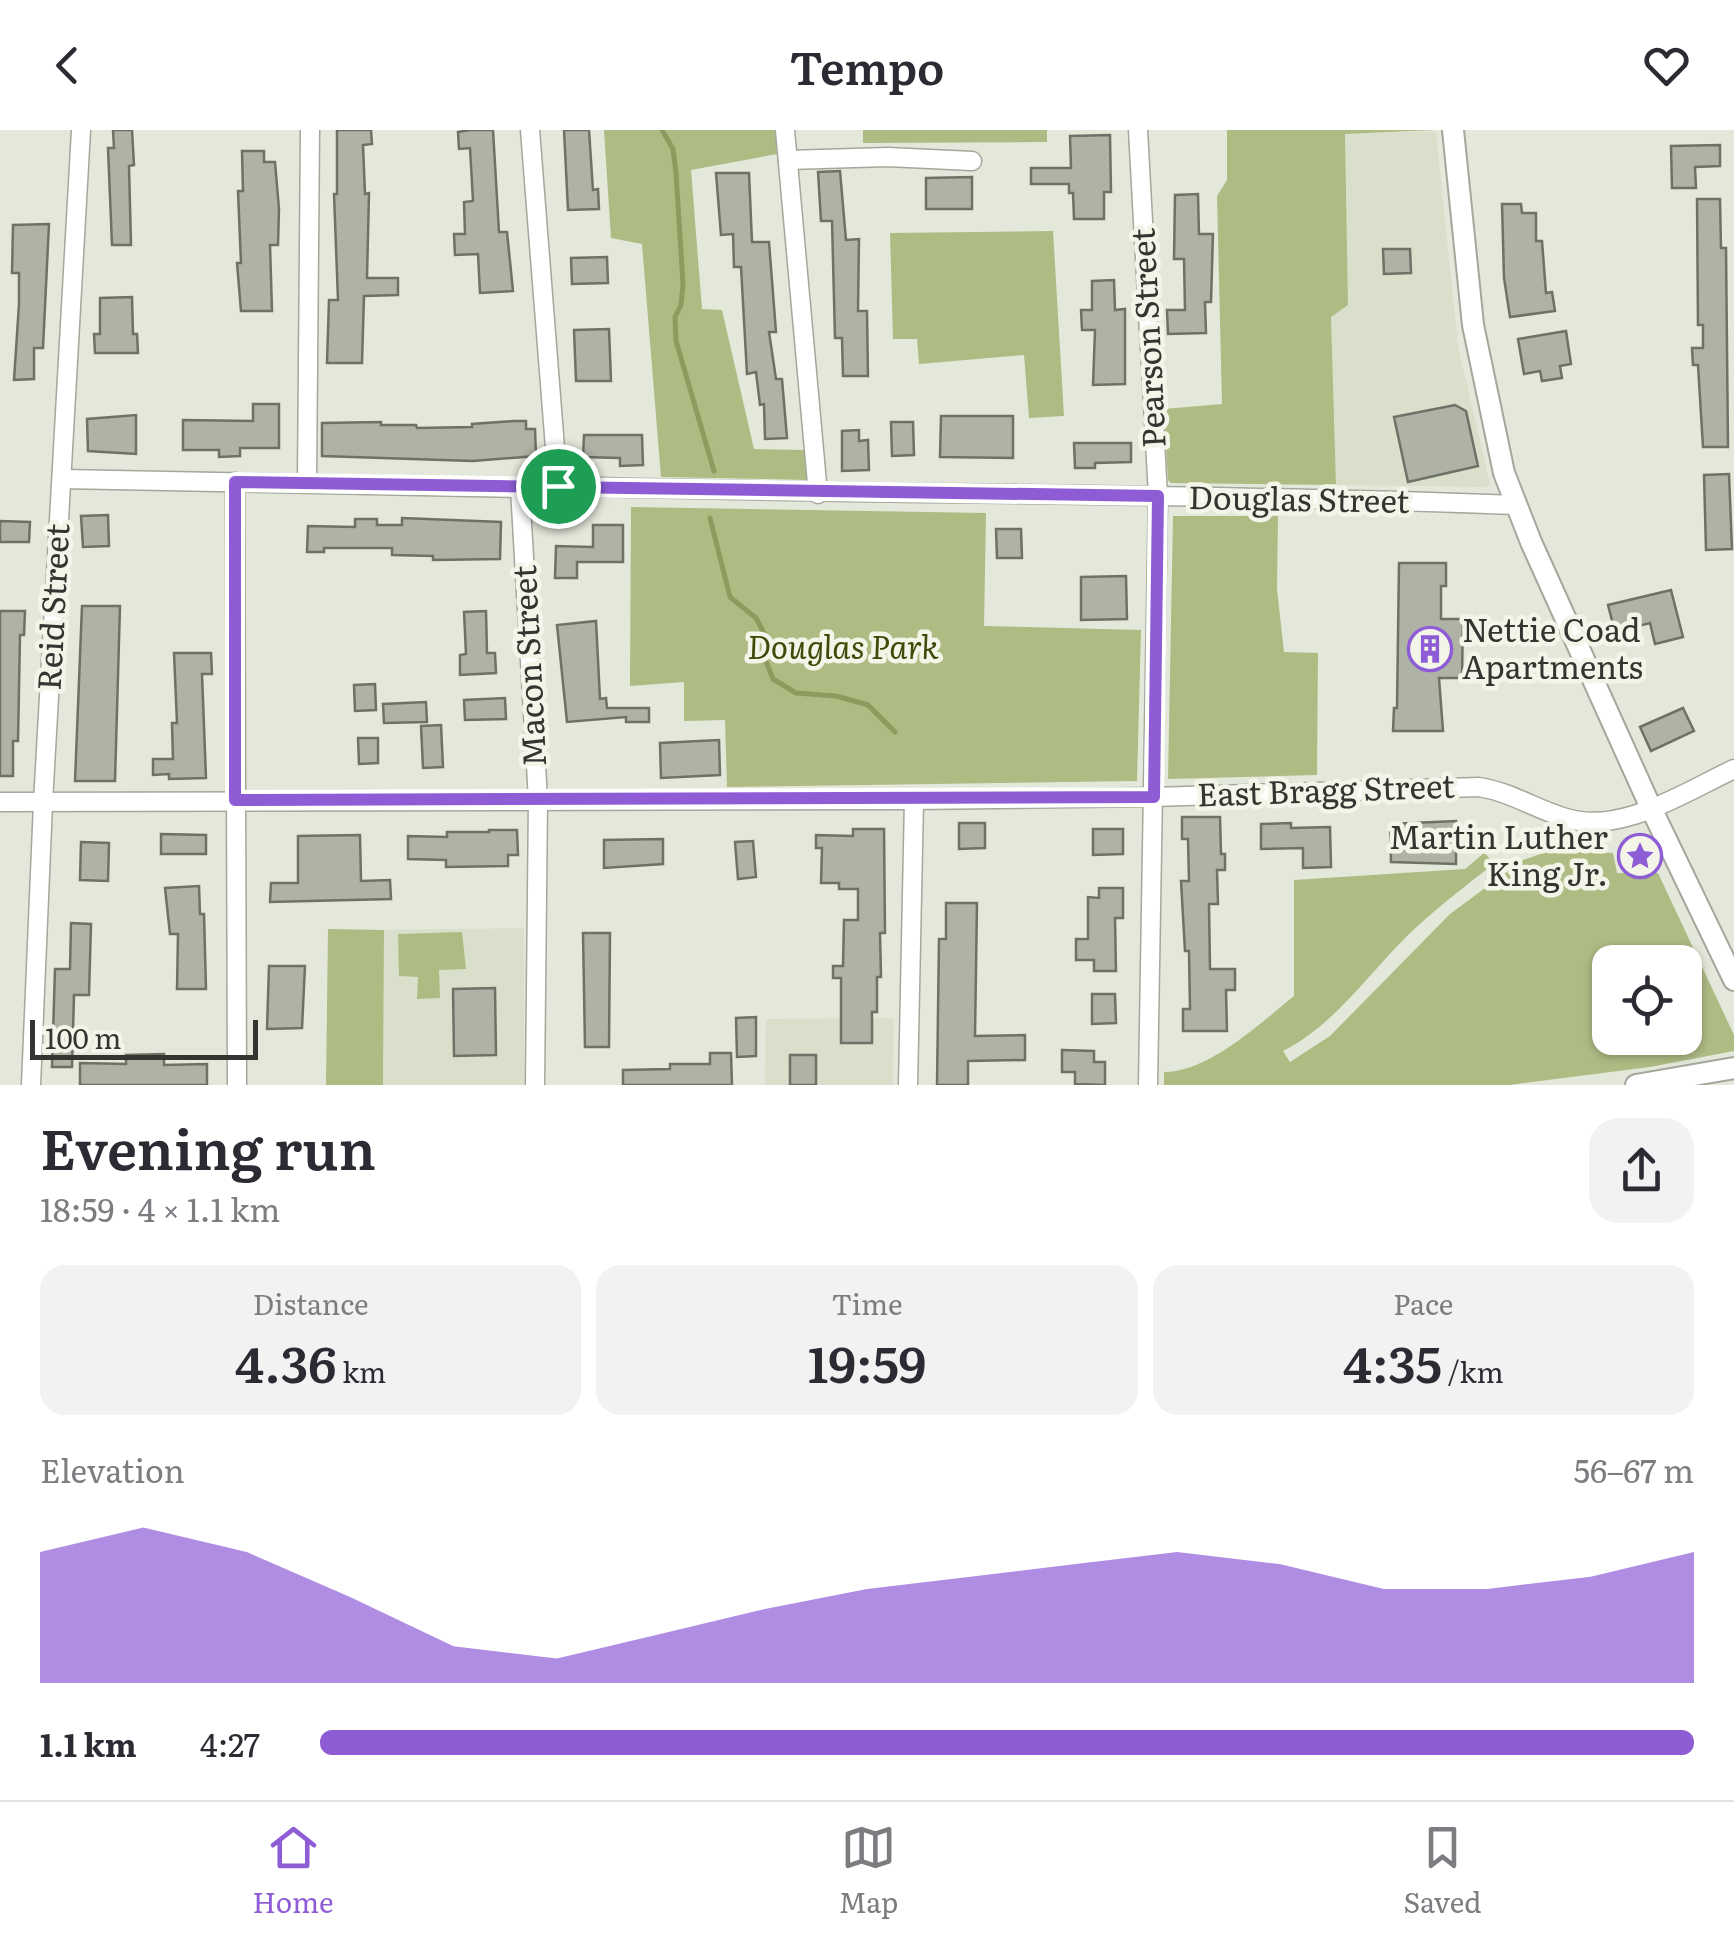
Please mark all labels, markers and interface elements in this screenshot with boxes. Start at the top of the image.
text: Tempo [789,32,945,99]
icon: back [40,38,95,93]
icon: heart [1639,38,1694,93]
street label: Pearson Street [1116,227,1176,449]
pin [516,444,601,529]
icon: arrive [531,459,586,514]
street label: Douglas Street [1188,471,1410,523]
street label: Reid Street [23,522,79,692]
street label: Macon Street [498,564,556,768]
place label: Nettie Coad Apartments [1462,604,1643,689]
park label: Douglas Park [747,621,939,669]
building icon: Nettie Coad Apartments [1407,626,1453,672]
street label: East Bragg Street [1196,760,1456,816]
place label: Martin Luther King Jr. [1389,811,1608,896]
place icon: Martin Luther King Jr. [1617,833,1663,879]
map controls [1592,945,1702,1055]
button: locate [1592,945,1702,1055]
scale bar [30,1015,258,1060]
text: 100 m [45,1016,122,1058]
text: Evening run [40,1105,376,1187]
button: share [1589,1118,1694,1223]
text: 18:59 · 4 × 1.1 km [40,1184,280,1232]
text: Distance [253,1282,369,1324]
text: Time [831,1282,903,1324]
text: Pace [1393,1282,1453,1324]
text: 4.36 [235,1324,337,1398]
text: 19:59 [808,1324,926,1398]
text: 4:35 [1343,1324,1442,1398]
text: km [337,1350,386,1392]
text: /km [1442,1350,1504,1392]
text: Elevation [40,1445,185,1493]
text: 56–67 m [1574,1445,1694,1493]
text: 1.1 km [40,1719,137,1767]
text: 4:27 [200,1719,260,1767]
tab: Home [253,1820,333,1922]
tab: Map [839,1820,898,1922]
tab: Saved [1403,1820,1481,1922]

